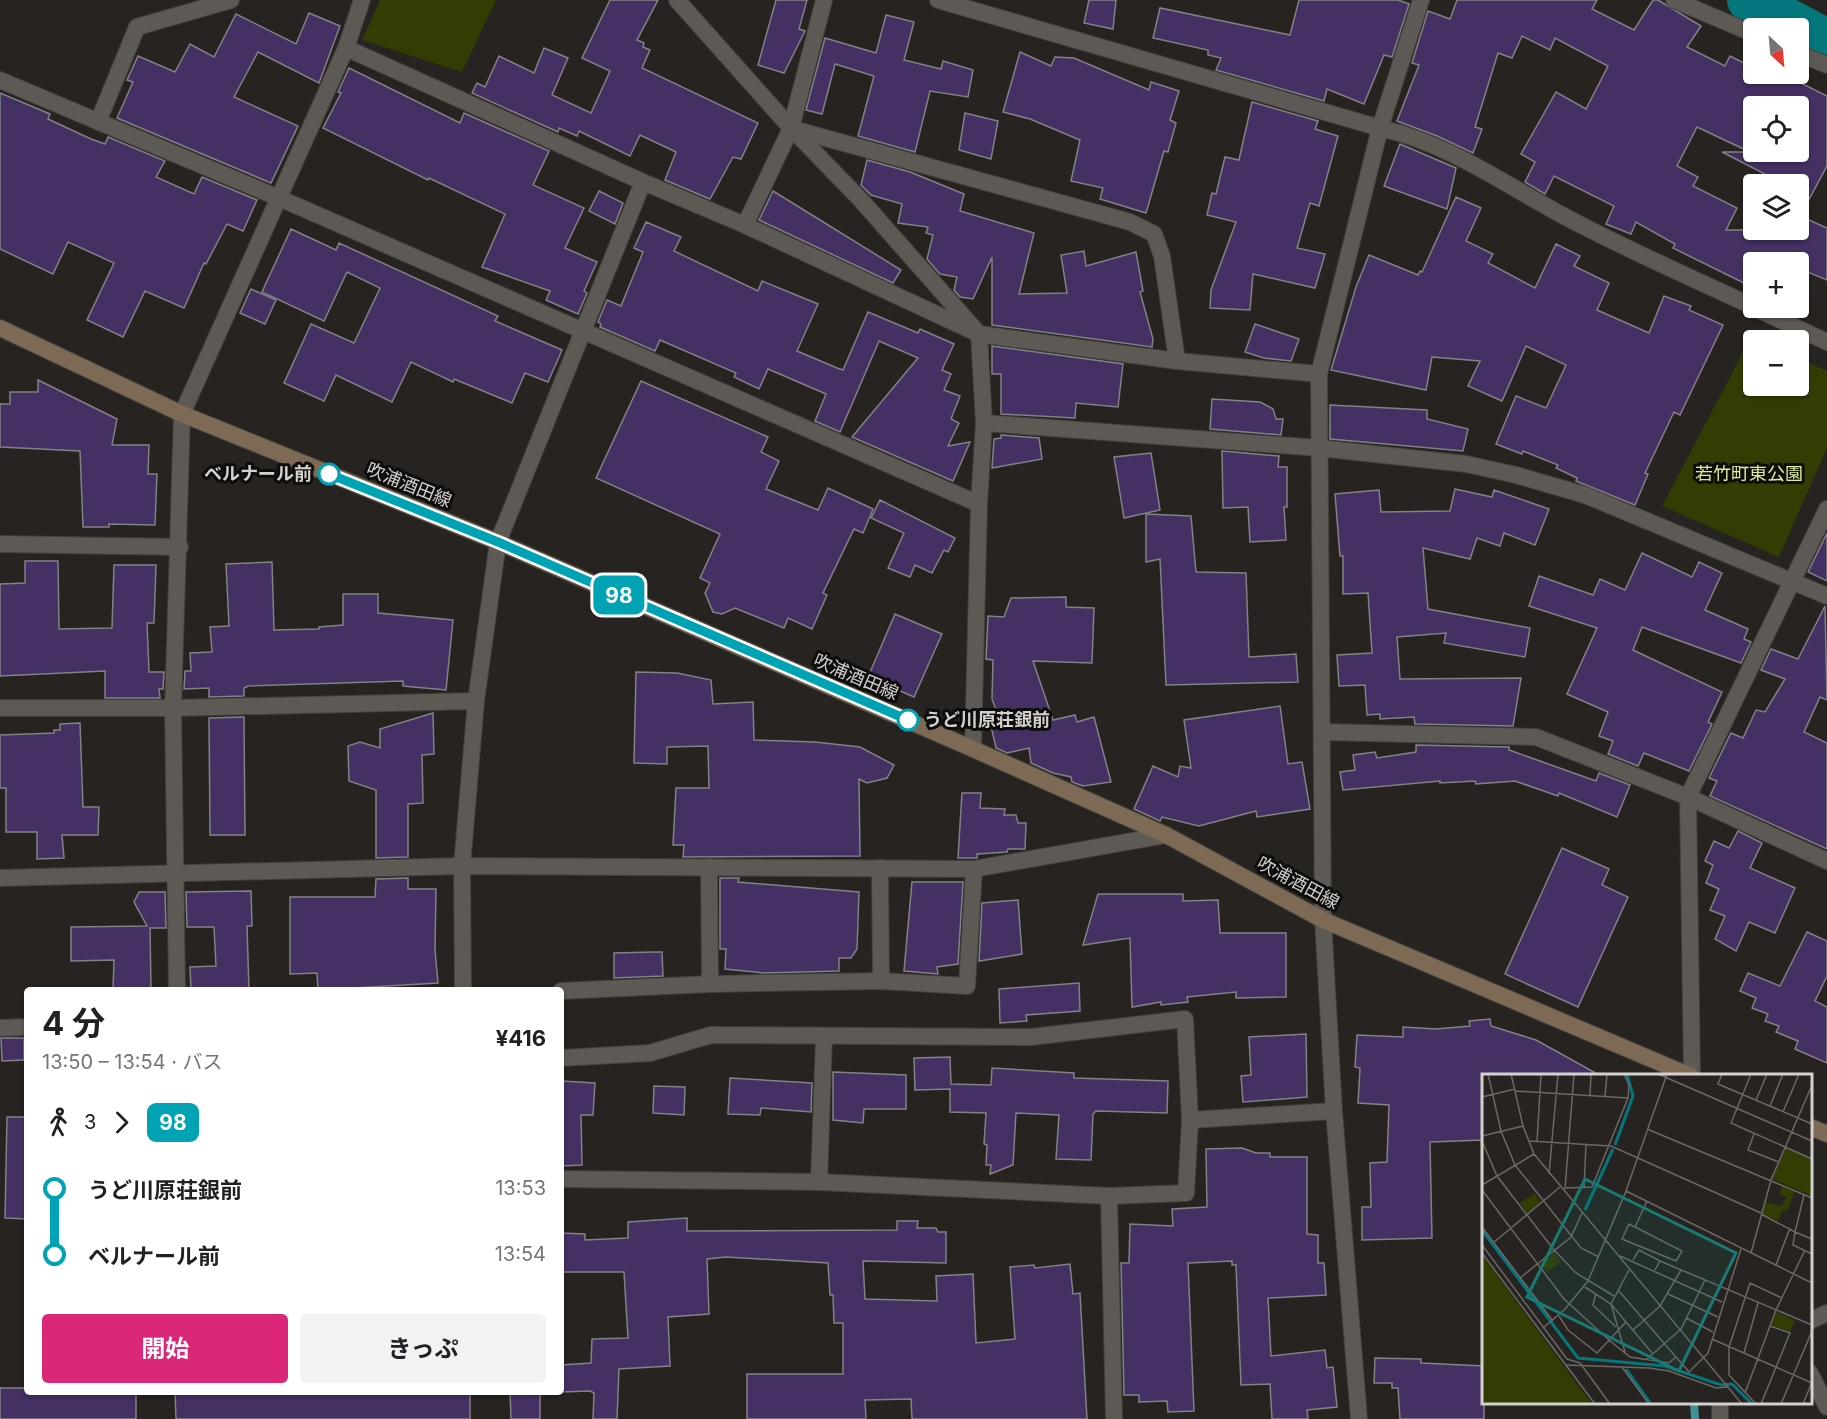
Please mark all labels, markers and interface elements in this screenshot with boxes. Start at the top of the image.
north arrow [1743,18,1809,84]
map controls [1743,18,1809,396]
button: locate [1743,96,1809,162]
button: layers [1743,174,1809,240]
button: + [1743,252,1809,318]
button: − [1743,330,1809,396]
street label: 吹浦酒田線 [364,458,455,511]
place label: ベルナール前 [204,463,312,484]
marker: ベルナール前 [318,463,340,485]
park label: 若竹町東公園 [1695,463,1803,484]
line badge: 98 [592,576,646,614]
text: 98 [605,583,633,608]
street label: 吹浦酒田線 [811,649,902,704]
marker: うど川原荘銀前 [897,709,919,731]
place label: うど川原荘銀前 [924,709,1050,730]
street label: 吹浦酒田線 [1254,852,1343,913]
text: 4 分 [42,1003,105,1043]
text: ¥416 [496,1025,546,1051]
text: 13:50 – 13:54 · バス [42,1050,223,1074]
inset map [1482,1074,1812,1404]
icon: walk [42,1106,75,1139]
icon: forward [105,1106,138,1139]
text: 3 [84,1110,96,1134]
text: 98 [159,1110,187,1135]
text: 13:53 [495,1176,546,1200]
text: うど川原荘銀前 [88,1177,242,1203]
text: 13:54 [495,1242,546,1266]
text: ベルナール前 [88,1243,220,1269]
button: 開始 [42,1314,288,1383]
button: きっぷ [300,1314,546,1383]

